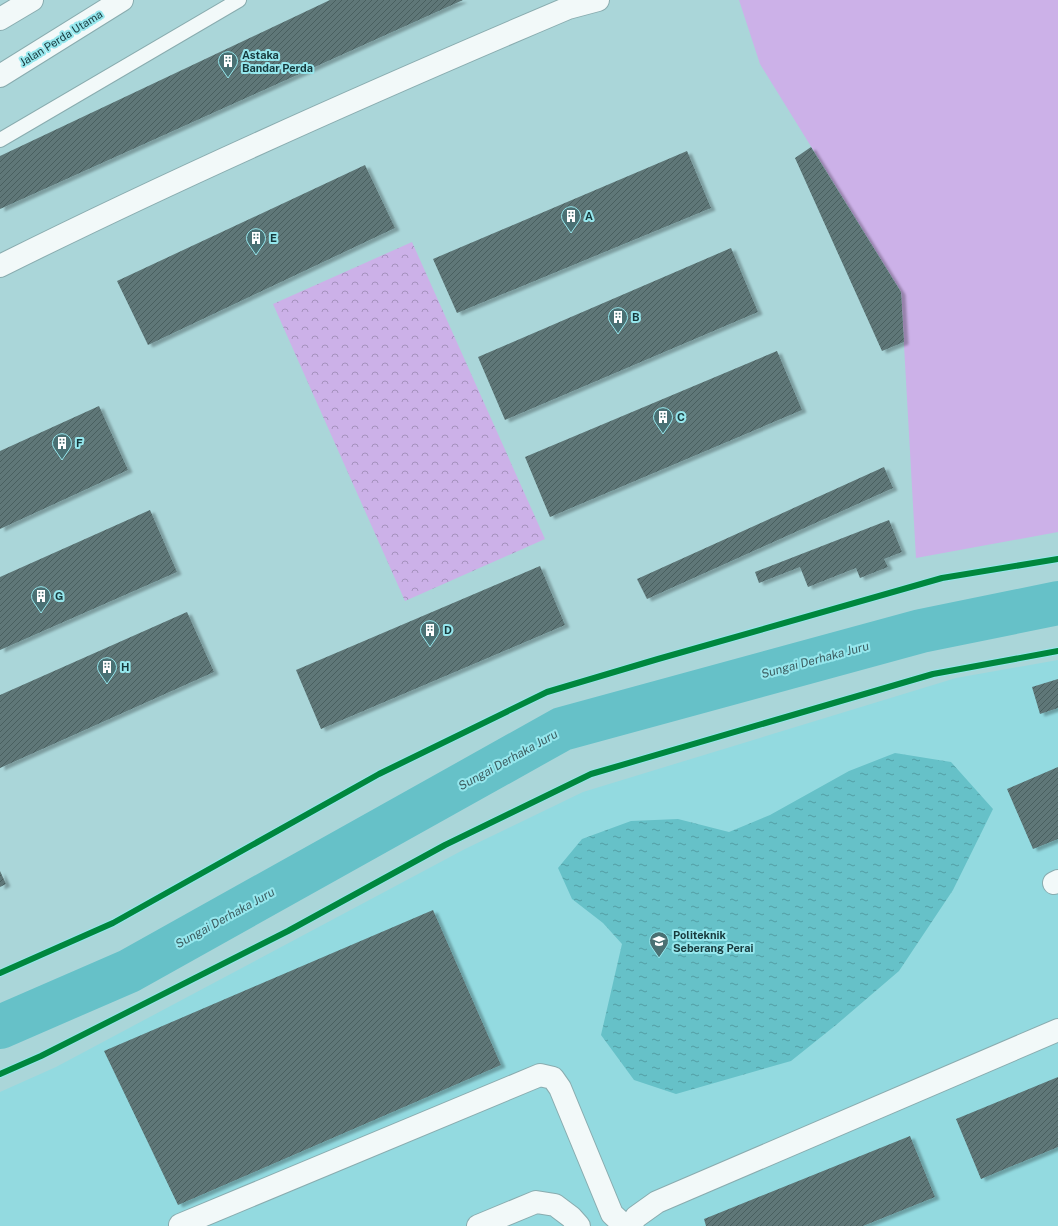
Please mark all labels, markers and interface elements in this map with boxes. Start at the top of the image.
street label: Jalan Perda Utama [17,8,105,68]
place label: Astaka Bandar Perda [242,49,313,74]
building icon: Astaka Bandar Perda [217,50,239,78]
building icon: A [560,205,582,233]
place label: A [585,210,593,222]
building icon: E [245,227,267,255]
place label: E [270,232,277,244]
building icon: B [607,306,629,334]
place label: B [632,311,640,323]
building icon: C [652,406,674,434]
place label: C [677,411,685,423]
building icon: F [51,432,73,460]
place label: F [76,437,83,449]
building icon: G [30,585,52,613]
place label: G [55,590,63,602]
building icon: D [419,619,441,647]
place label: D [444,624,452,636]
water label: Sungai Derhaka Juru [760,639,871,681]
building icon: H [96,656,118,684]
place label: H [121,661,129,673]
water label: Sungai Derhaka Juru [456,727,560,793]
water label: Sungai Derhaka Juru [173,885,277,951]
place label: Politeknik Seberang Perai [673,929,753,954]
school or university icon: Politeknik Seberang Perai [648,930,670,958]

